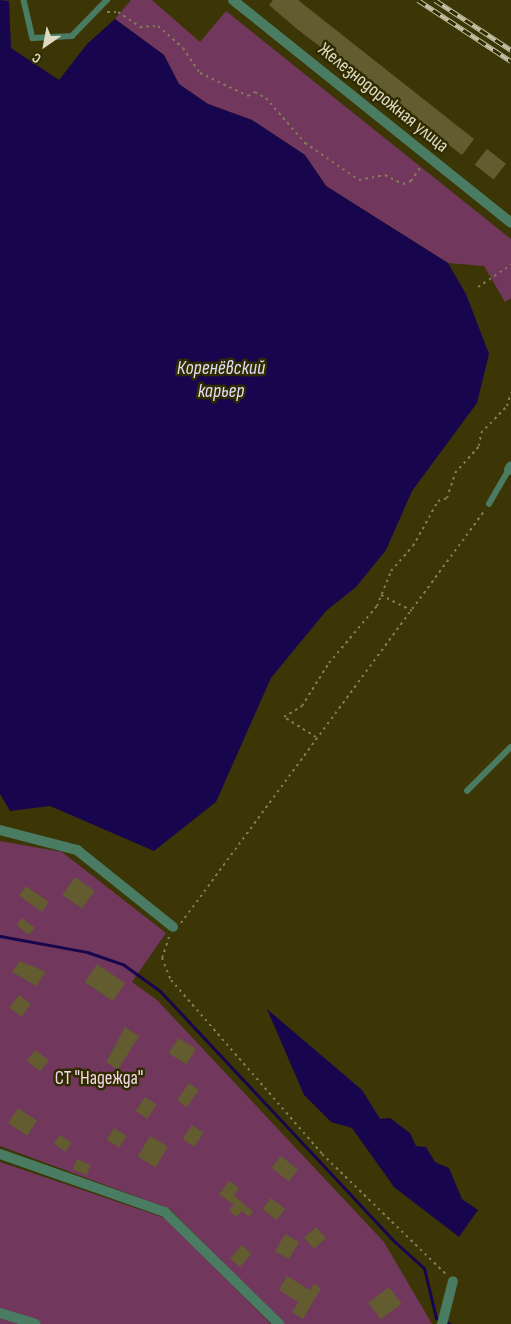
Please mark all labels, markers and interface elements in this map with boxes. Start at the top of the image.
north arrow [20,20,70,70]
street label: Железнодорожная улица [313,38,453,158]
text: С [29,49,44,67]
water label: Коренёвский карьер [177,356,265,403]
park label: СТ "Надежда" [55,1068,143,1090]

